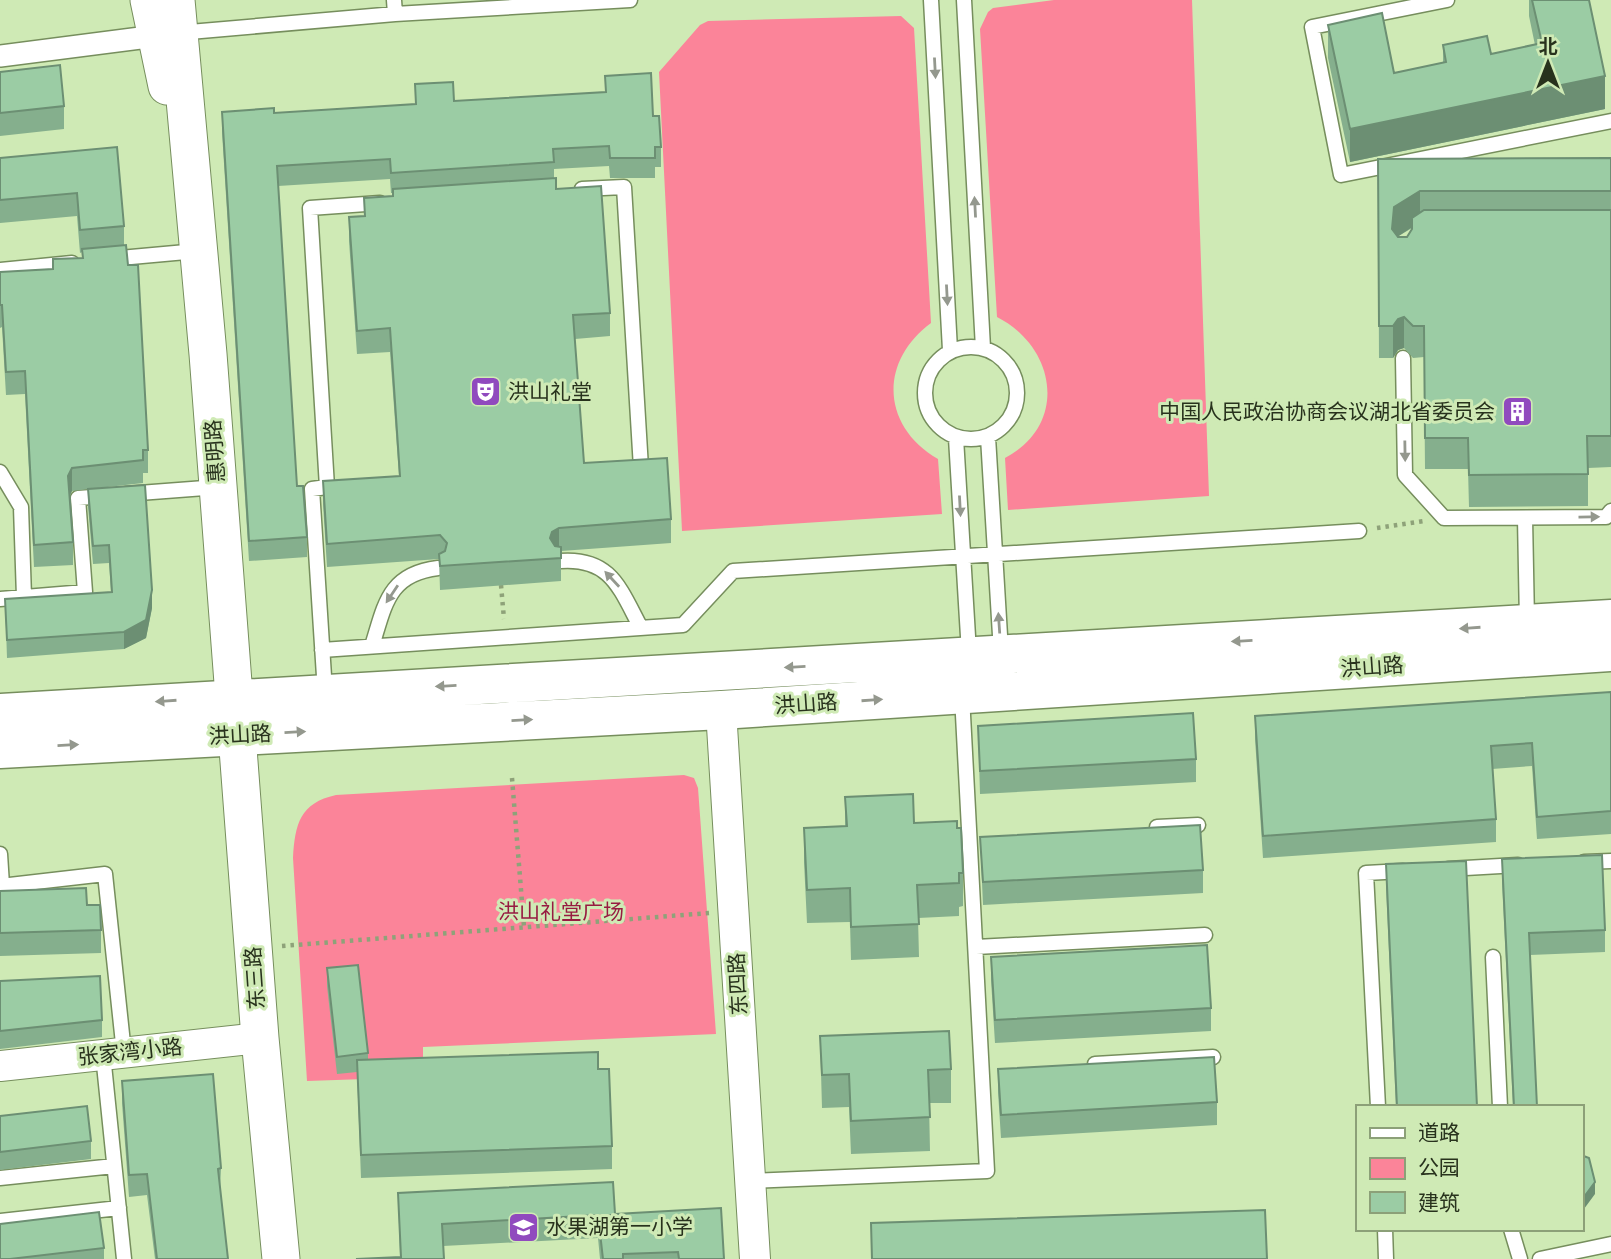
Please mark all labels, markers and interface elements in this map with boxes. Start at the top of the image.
north arrow [1513,28,1583,98]
text: 北 [1538,35,1558,58]
one-way arrow [929,57,940,79]
one-way arrow [969,195,980,217]
one-way arrow [942,285,953,307]
theatre icon: 洪山礼堂 [468,375,502,409]
place label: 洪山礼堂 [508,379,592,404]
building icon: 中国人民政治协商会议湖北省委员会 [1501,395,1535,429]
place label: 中国人民政治协商会议湖北省委员会 [1159,399,1495,424]
street label: 惠明路 [200,419,229,483]
one-way arrow [1399,440,1410,462]
one-way arrow [955,496,966,518]
one-way arrow [1578,511,1600,523]
one-way arrow [603,570,620,587]
one-way arrow [385,585,399,603]
one-way arrow [993,612,1004,634]
one-way arrow [1458,623,1480,634]
one-way arrow [1231,636,1253,647]
street label: 洪山路 [1340,652,1404,681]
one-way arrow [784,661,806,672]
one-way arrow [434,680,456,691]
street label: 洪山路 [774,689,838,718]
one-way arrow [861,694,883,705]
one-way arrow [155,696,177,707]
one-way arrow [512,715,534,726]
street label: 洪山路 [208,720,272,749]
one-way arrow [285,727,307,738]
one-way arrow [57,739,79,750]
park label: 洪山礼堂广场 [498,899,624,924]
street label: 东三路 [240,946,269,1010]
street label: 东四路 [723,952,752,1016]
street label: 张家湾小路 [76,1034,183,1069]
legend [1356,1105,1583,1231]
text: 道路 [1418,1120,1460,1145]
text: 公园 [1418,1155,1460,1180]
text: 建筑 [1418,1190,1460,1215]
school or university icon: 水果湖第一小学 [506,1210,540,1244]
place label: 水果湖第一小学 [546,1214,693,1239]

